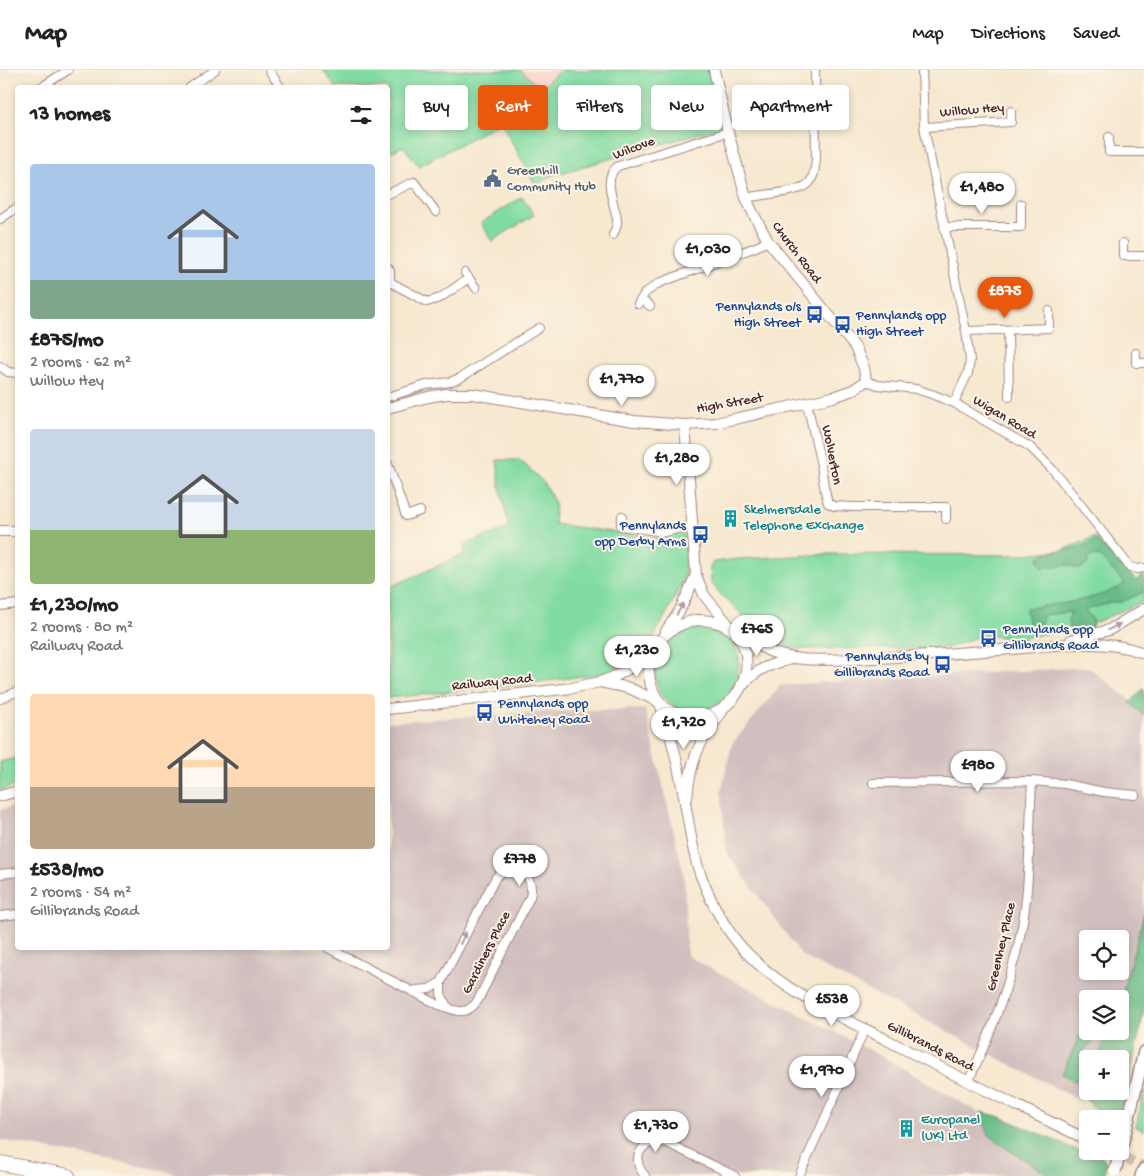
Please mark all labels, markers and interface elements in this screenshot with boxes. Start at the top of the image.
text: Map [25,20,67,49]
text: Map [912,24,944,45]
text: Directions [972,24,1045,45]
text: Saved [1073,24,1119,45]
chip: Buy [405,85,468,130]
chip: Rent [478,85,548,130]
chip: Filters [558,85,641,130]
chip: New [651,85,722,130]
chip: Apartment [732,85,849,130]
street label: Willow Hey [939,100,1005,122]
icon: filters [347,101,375,129]
text: 13 homes [30,103,110,128]
street label: Wilcove [611,133,658,165]
place label: Greenhill Community Hub [507,163,596,196]
public building icon: Greenhill Community Hub [483,169,503,189]
pin: £1,480 [941,172,1023,215]
text: £1,480 [960,179,1004,198]
icon: home [158,196,248,286]
street label: Church Road [767,219,826,289]
pin: £1,030 [667,234,749,277]
text: £1,030 [685,241,731,260]
pin: £875 [975,276,1035,319]
text: £875 [989,283,1021,302]
place label: Pennylands o/s High Street [715,299,802,332]
bus stop icon: Pennylands o/s High Street [805,305,825,325]
place label: Pennylands opp High Street [855,308,946,341]
bus stop icon: Pennylands opp High Street [832,314,852,334]
text: £875/mo [30,329,104,354]
text: 2 rooms · 62 m² [30,354,131,373]
pin: £1,770 [581,364,663,407]
text: £1,770 [600,371,644,390]
text: Willow Hey [30,373,104,392]
street label: High Street [695,390,766,418]
street label: Wigan Road [969,392,1040,445]
street label: Wolverton [817,424,845,487]
pin: £1,280 [636,444,718,486]
text: £1,280 [655,450,699,469]
icon: home [158,461,248,551]
place label: Skelmersdale Telephone Exchange [743,502,865,535]
building icon: Skelmersdale Telephone Exchange [720,508,740,528]
place label: Pennylands opp Derby Arms [594,518,687,551]
bus stop icon: Pennylands opp Derby Arms [690,524,710,544]
text: £1,230/mo [30,594,118,619]
one-way arrow [676,602,685,615]
pin: £765 [727,614,787,657]
text: 2 rooms · 80 m² [30,619,133,638]
text: £765 [741,621,773,640]
place label: Pennylands opp Gillibrands Road [1002,622,1100,655]
one-way arrow [1107,623,1121,631]
bus stop icon: Pennylands opp Gillibrands Road [979,628,999,648]
pin: £1,230 [596,636,678,678]
text: Railway Road [30,638,122,657]
text: £1,230 [615,642,659,661]
place label: Pennylands by Gillibrands Road [834,649,931,682]
bus stop icon: Pennylands by Gillibrands Road [933,655,953,675]
street label: Railway Road [451,670,535,696]
place label: Pennylands opp Whitehey Road [497,696,591,729]
bus stop icon: Pennylands opp Whitehey Road [474,702,494,722]
pin: £1,720 [643,708,725,750]
text: £1,720 [662,714,706,733]
icon: home [158,726,248,816]
pin: £980 [948,750,1008,793]
text: £980 [962,757,994,776]
pin: £778 [490,844,550,887]
text: £778 [504,851,536,870]
text: £538/mo [30,859,104,884]
text: 2 rooms · 54 m² [30,884,131,903]
street label: Greenhey Place [984,900,1021,993]
text: Gillibrands Road [30,903,139,922]
street label: Gardiners Place [459,908,516,997]
map controls [1079,930,1129,1160]
button: locate [1079,930,1129,980]
one-way arrow [459,931,467,945]
pin: £538 [802,984,862,1027]
button: layers [1079,990,1129,1040]
text: £538 [816,991,848,1010]
street label: Gillibrands Road [884,1018,978,1077]
button: + [1079,1050,1129,1100]
pin: £1,970 [781,1056,863,1098]
text: £1,970 [800,1062,844,1081]
pin: £1,730 [615,1110,697,1153]
button: − [1079,1110,1129,1160]
place label: Europanel (UK) Ltd [921,1112,980,1145]
text: £1,730 [634,1117,678,1136]
building icon: Europanel (UK) Ltd [897,1118,917,1138]

